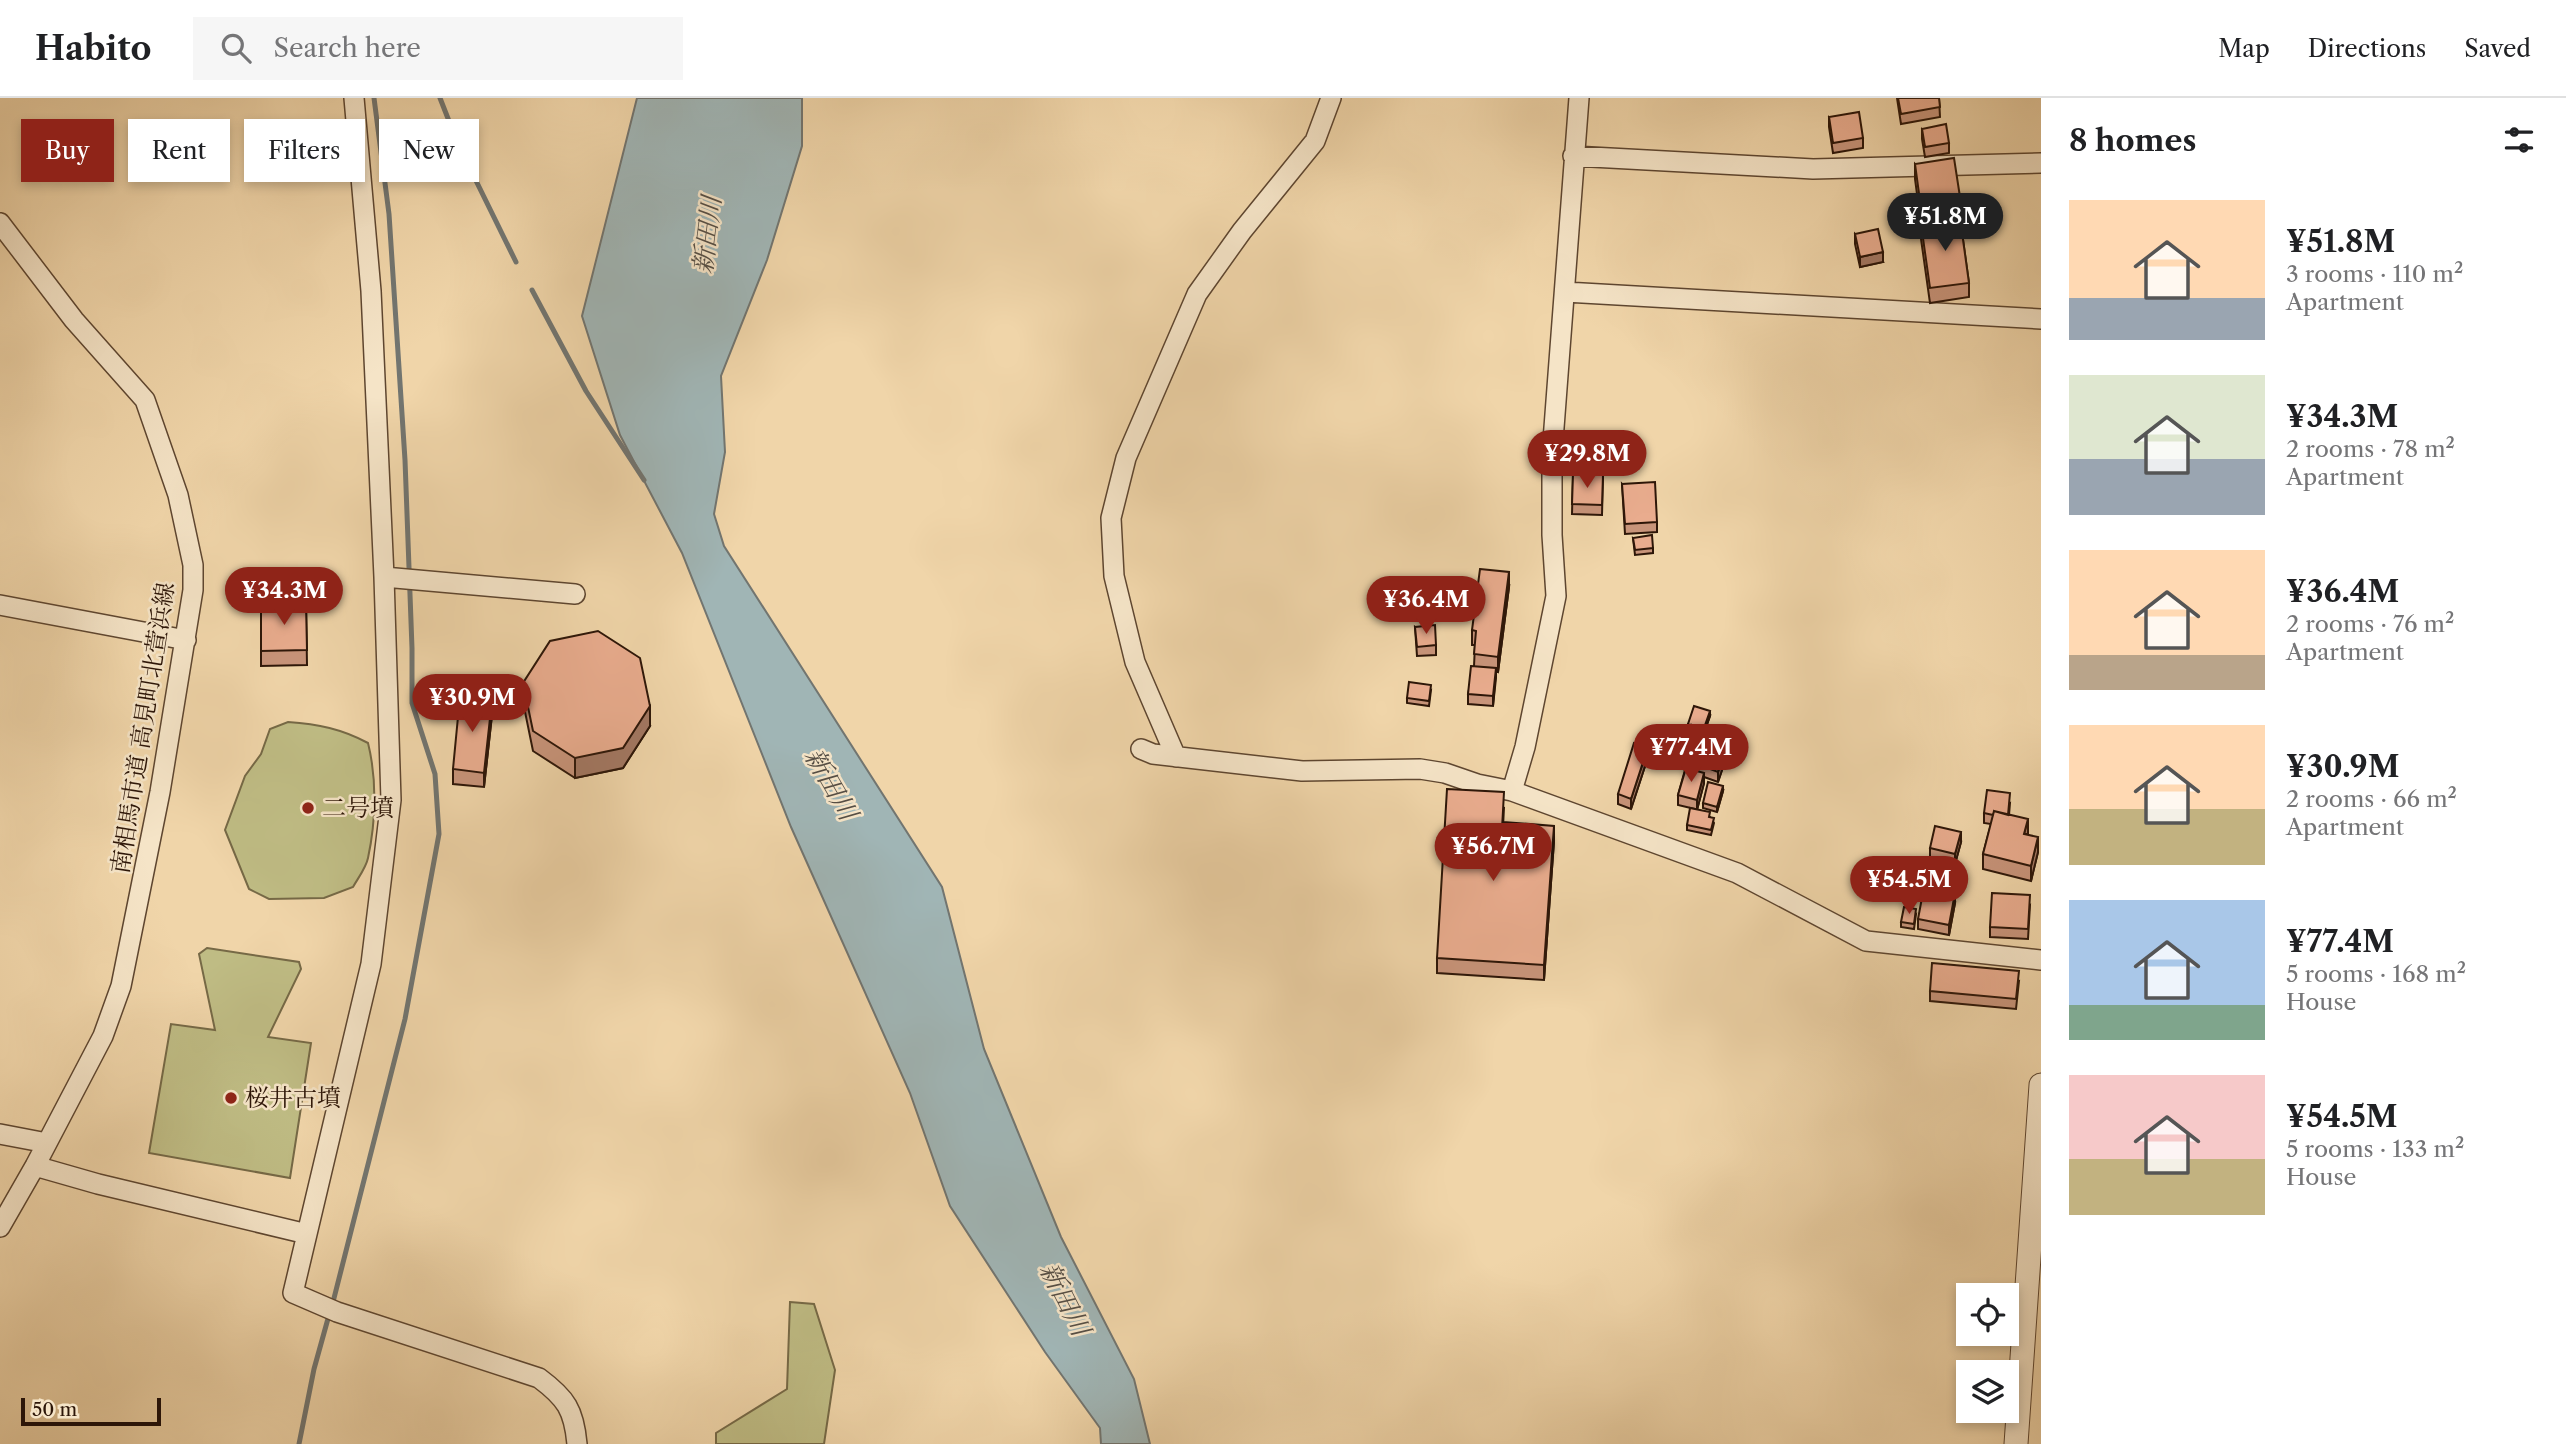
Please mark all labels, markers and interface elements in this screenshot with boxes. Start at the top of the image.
search box [193,17,683,80]
text: Habito [35,28,151,69]
icon: search [217,29,255,67]
text: Search here [273,32,421,64]
text: Map [2218,34,2270,63]
text: Directions [2308,34,2426,63]
text: Saved [2464,34,2531,63]
chip: Buy [21,119,114,182]
chip: Rent [128,119,230,182]
chip: Filters [244,119,365,182]
chip: New [379,119,479,182]
icon: filters [2500,121,2538,159]
text: 8 homes [2069,122,2196,159]
water label: 新田川 [686,191,728,276]
pin: ¥51.8M [1888,194,2002,253]
text: ¥51.8M [1903,202,1987,230]
text: ¥51.8M [2286,223,2395,260]
icon: home [2125,228,2209,312]
text: 3 rooms · 110 m² [2286,260,2463,288]
text: Apartment [2286,288,2404,316]
text: ¥34.3M [2286,398,2398,435]
icon: home [2125,403,2209,487]
pin: ¥29.8M [1530,430,1644,490]
text: 2 rooms · 78 m² [2286,435,2455,463]
text: ¥29.8M [1543,439,1631,467]
text: Apartment [2286,463,2404,491]
pin: ¥34.3M [227,568,341,627]
text: ¥36.4M [2286,573,2399,610]
text: ¥34.3M [241,576,327,604]
pin: ¥36.4M [1369,576,1483,636]
icon: home [2125,578,2209,662]
street label: 南相馬市道 高見町北萱浜線 [105,580,180,876]
text: ¥36.4M [1383,585,1469,613]
text: 2 rooms · 76 m² [2286,610,2454,638]
text: Apartment [2286,638,2404,666]
pin: ¥30.9M [415,674,529,734]
text: ¥30.9M [428,683,516,711]
pin: ¥77.4M [1634,724,1748,784]
text: ¥77.4M [1650,733,1732,761]
water label: 新田川 [798,742,866,828]
text: ¥30.9M [2286,748,2400,785]
icon: home [2125,753,2209,837]
text: 2 rooms · 66 m² [2286,785,2457,813]
place label: 二号墳 [322,793,394,822]
marker: 二号墳 [300,800,316,816]
text: Apartment [2286,813,2404,841]
pin: ¥56.7M [1436,824,1550,883]
text: ¥56.7M [1451,832,1535,860]
pin: ¥54.5M [1852,856,1966,916]
text: ¥54.5M [1866,865,1952,893]
text: ¥77.4M [2286,923,2394,960]
icon: home [2125,928,2209,1012]
text: 5 rooms · 168 m² [2286,960,2466,988]
text: House [2286,988,2356,1016]
place label: 桜井古墳 [245,1083,341,1112]
marker: 桜井古墳 [223,1090,239,1106]
text: ¥54.5M [2286,1098,2398,1135]
icon: home [2125,1103,2209,1187]
text: 5 rooms · 133 m² [2286,1135,2464,1163]
text: House [2286,1163,2356,1191]
water label: 新田川 [1033,1257,1098,1344]
map controls [1956,1283,2019,1423]
button: locate [1956,1283,2019,1346]
button: layers [1956,1360,2019,1423]
scale bar [21,1395,161,1427]
text: 50 m [32,1398,77,1421]

